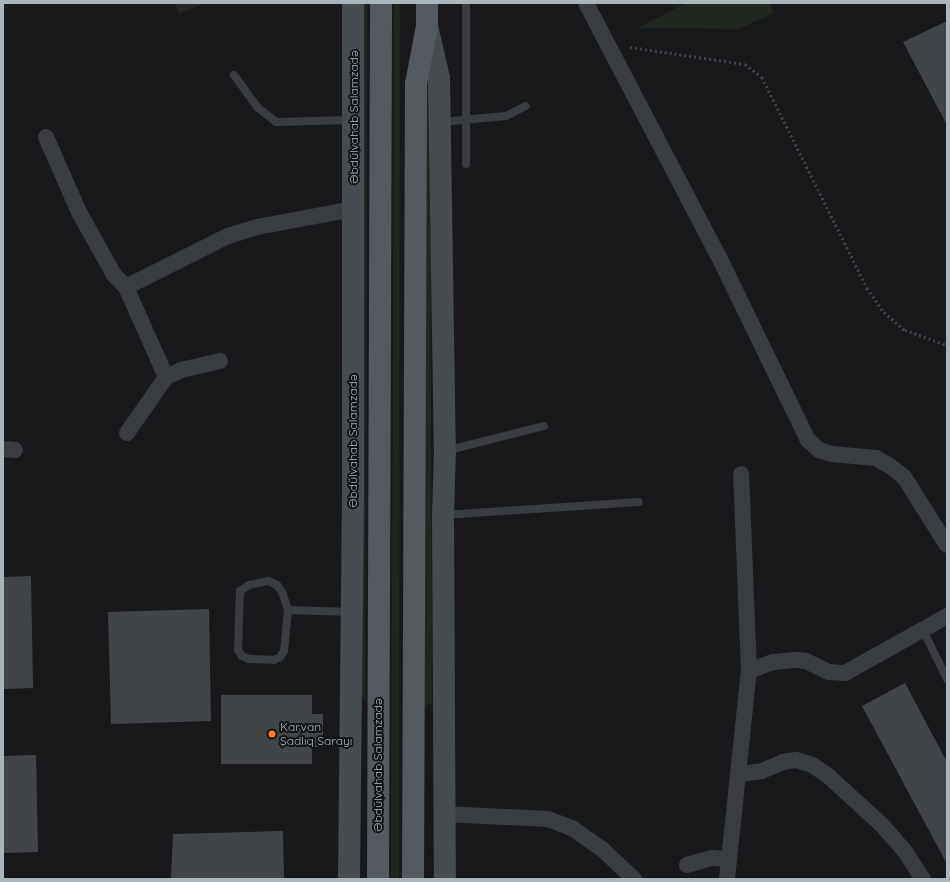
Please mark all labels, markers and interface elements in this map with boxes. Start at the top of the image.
street label: Əbdülvahab Salamzadə [347,50,361,184]
street label: Əbdülvahab Salamzadə [346,374,360,508]
street label: Əbdülvahab Salamzadə [371,698,385,832]
place label: Karvan Şadlıq Sarayı [280,720,352,748]
marker: Karvan Şadlıq Sarayı [267,729,277,739]

